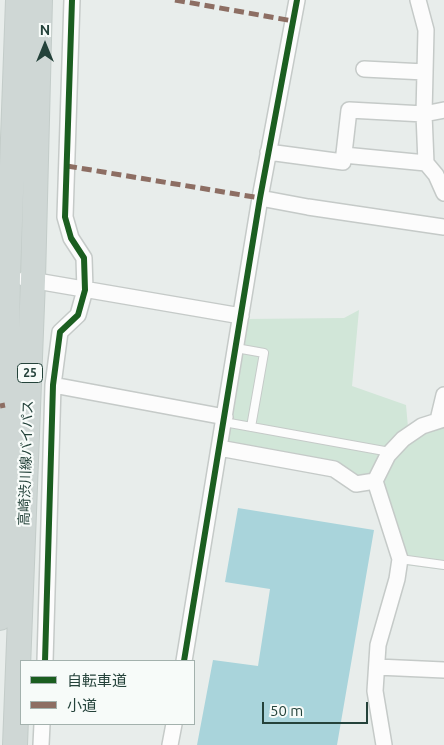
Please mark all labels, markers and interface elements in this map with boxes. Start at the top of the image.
north arrow [20,20,70,70]
text: N [40,22,50,38]
road number: 25 [18,363,42,382]
street label: 高崎渋川線バイパス [15,400,37,526]
legend [20,660,195,725]
text: 自転車道 [67,672,127,689]
scale bar [264,692,370,724]
text: 小道 [67,697,97,714]
text: 50 m [270,702,303,719]

